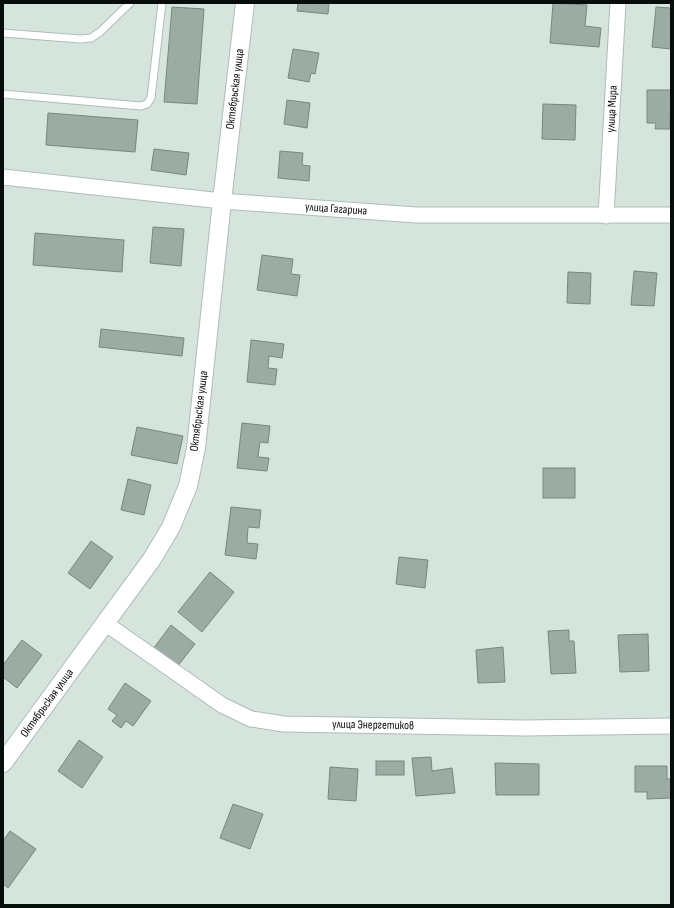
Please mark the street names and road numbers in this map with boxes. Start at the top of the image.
street label: Октябрьская улица [223,47,247,130]
street label: улица Мира [603,85,621,133]
street label: улица Гагарина [304,199,368,219]
street label: Октябрьская улица [187,369,211,452]
street label: Октябрьская улица [17,665,77,740]
street label: улица Энергетиков [332,717,414,733]

